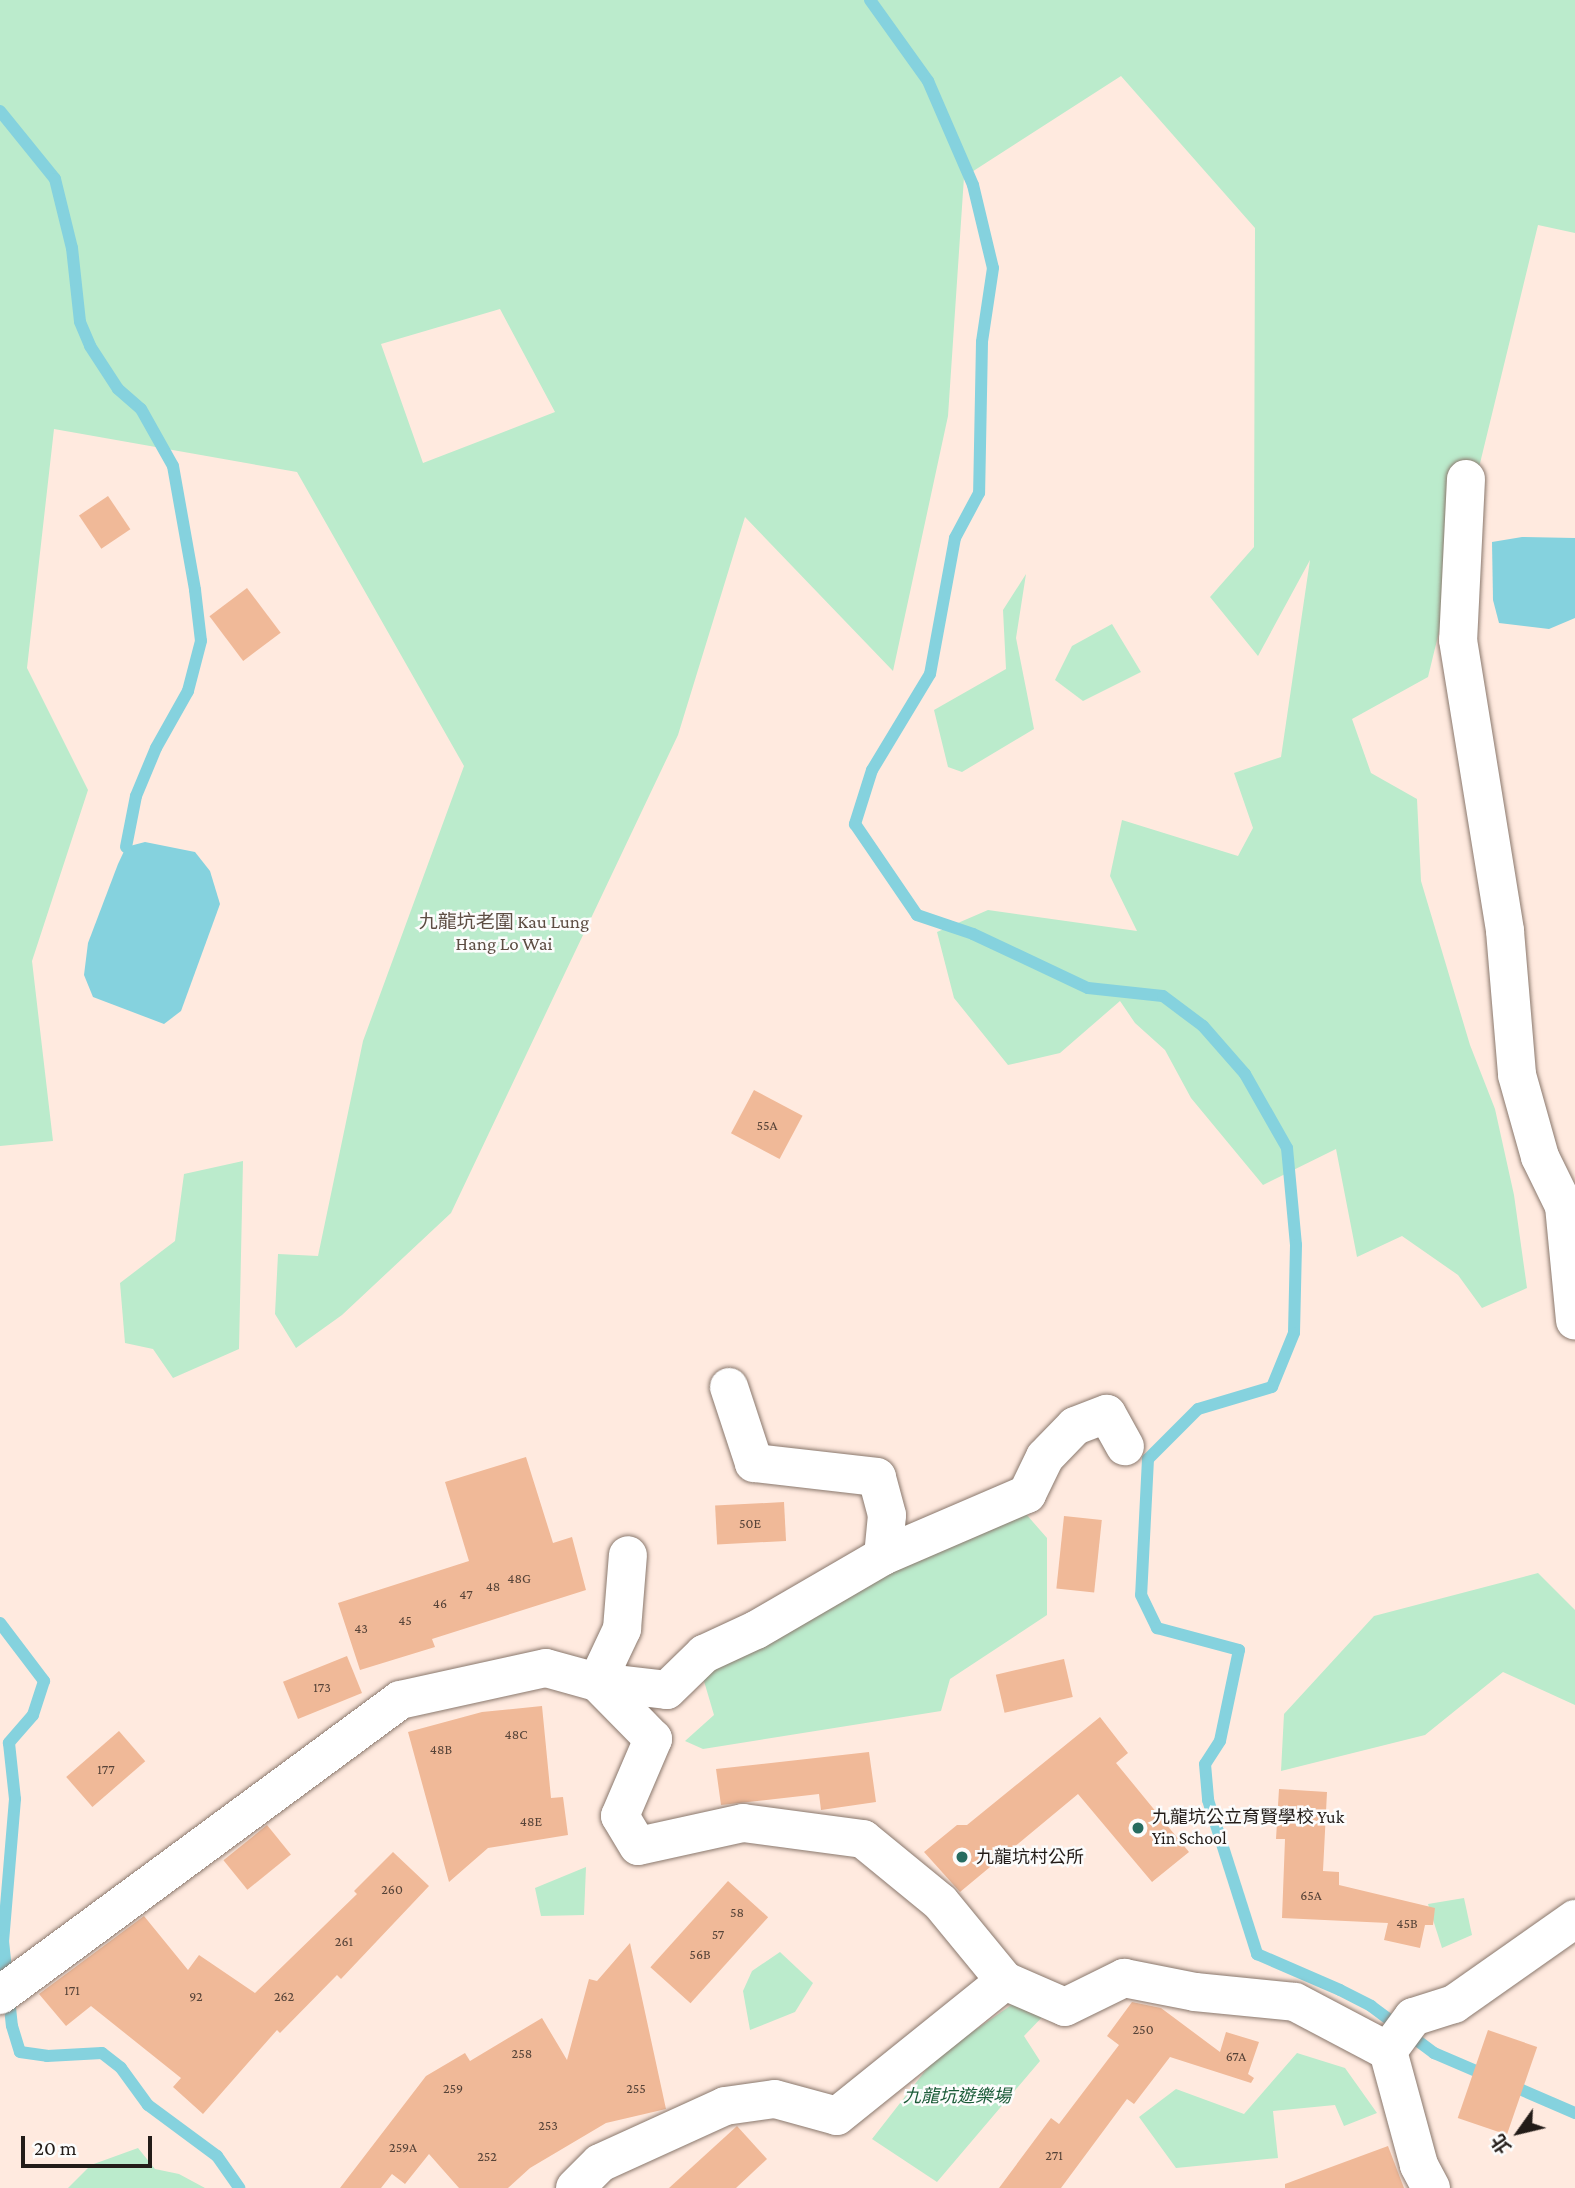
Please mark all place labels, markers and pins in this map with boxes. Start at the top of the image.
place label: 九龍坑公立育賢學校 Yuk Yin School [1152,1807,1344,1850]
marker: 九龍坑公立育賢學校 Yuk Yin School [1130,1820,1146,1836]
place label: 九龍坑村公所 [976,1846,1084,1868]
marker: 九龍坑村公所 [954,1849,970,1865]

